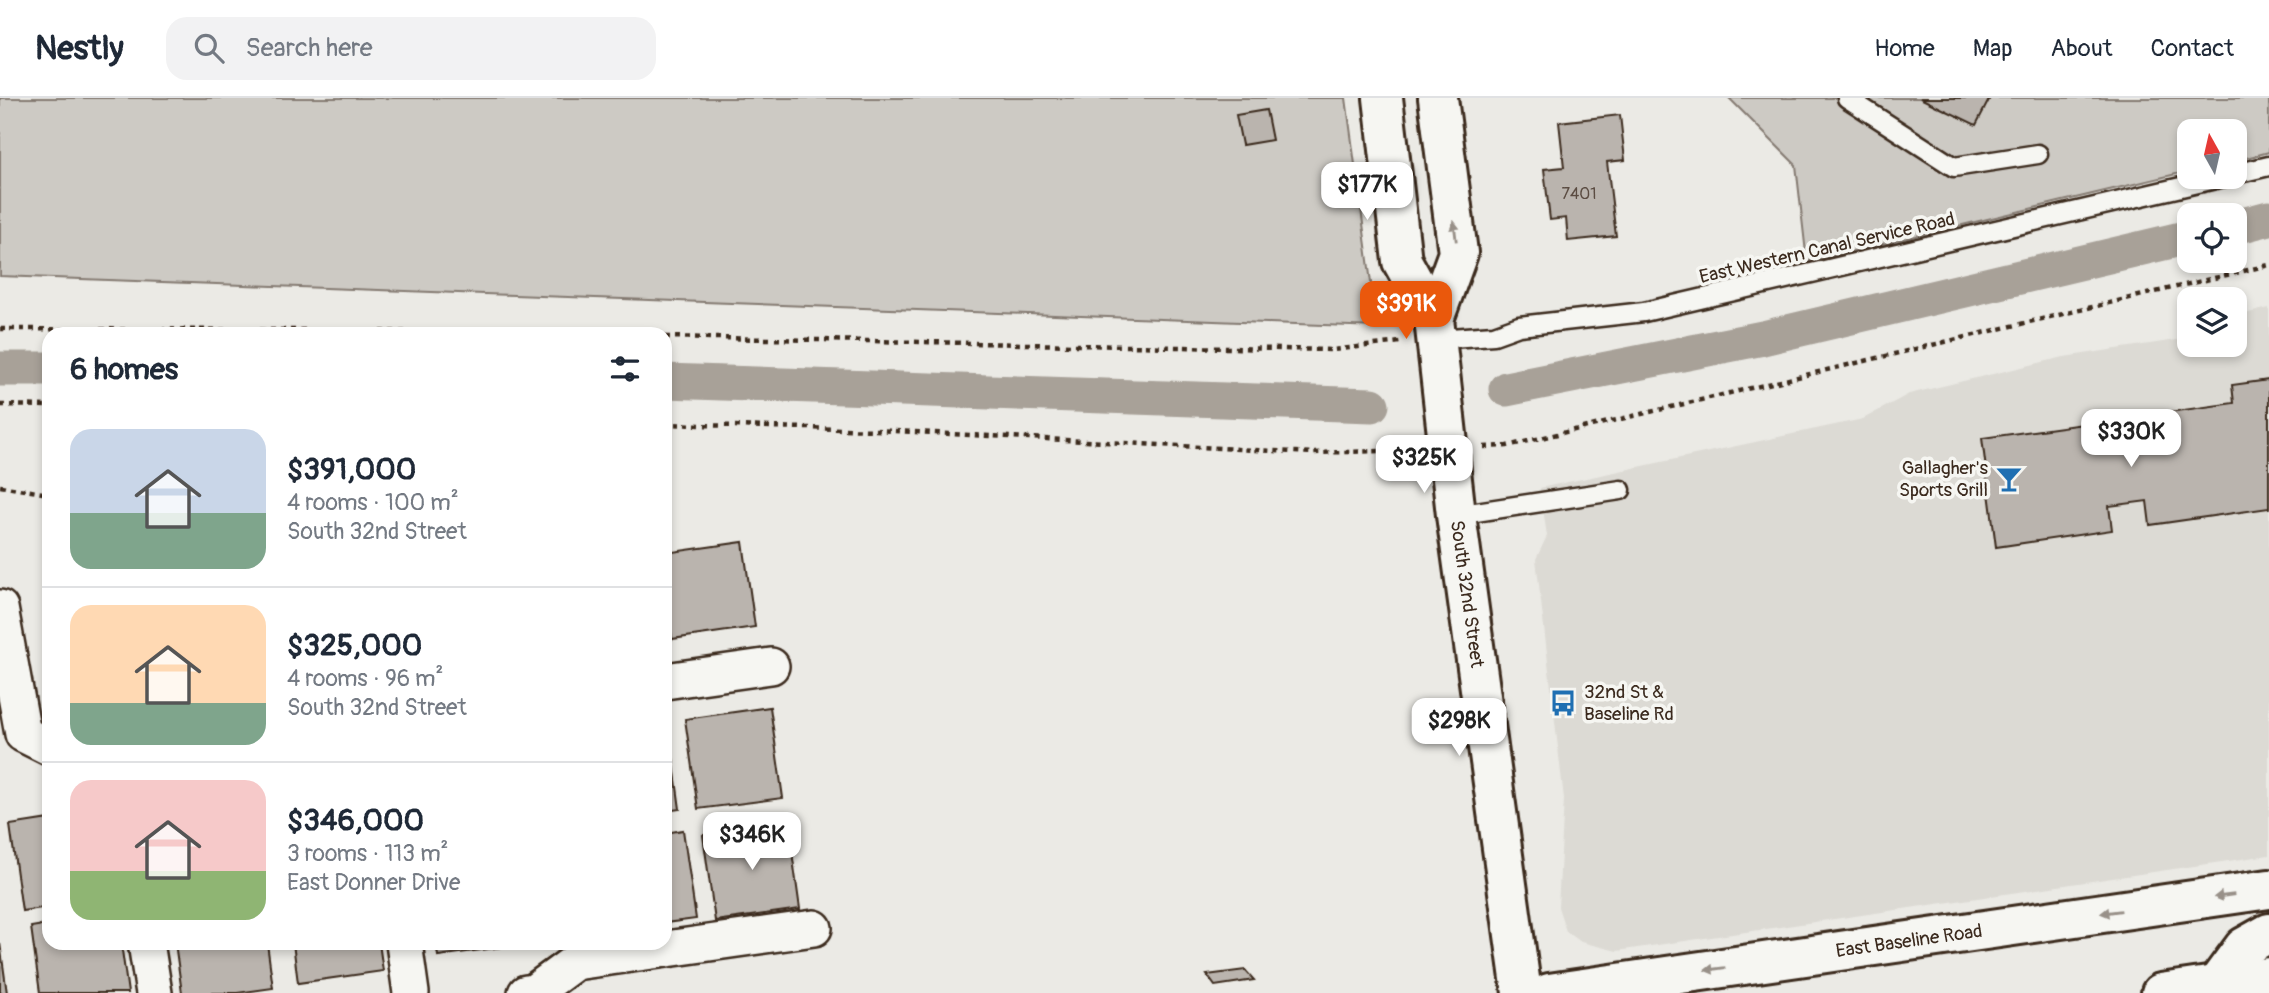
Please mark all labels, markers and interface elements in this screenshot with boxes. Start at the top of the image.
search box [166,17,656,80]
text: Nestly [35,28,124,69]
icon: search [190,29,228,67]
text: Search here [246,32,373,64]
text: Home [1874,34,1935,63]
text: Map [1973,34,2013,63]
text: About [2051,34,2113,63]
text: Contact [2151,34,2234,63]
north arrow [2177,119,2247,189]
map controls [2177,119,2247,357]
pin: $177K [1318,162,1416,222]
text: $177K [1337,170,1397,199]
house number: 7401 [1562,184,1596,204]
button: locate [2177,203,2247,273]
street label: East Western Canal Service Road [1697,207,1957,289]
one-way arrow [1449,220,1460,242]
pin: $391K [1357,282,1455,341]
button: layers [2177,287,2247,357]
text: $391K [1376,289,1436,318]
icon: filters [606,350,644,388]
text: 6 homes [70,351,178,388]
pin: $330K [2082,410,2180,469]
text: $330K [2097,417,2165,446]
pin: $325K [1375,436,1473,495]
text: $325K [1392,443,1456,472]
text: $391,000 [287,451,416,488]
place label: Gallagher's Sports Grill [1899,456,1989,502]
icon: home [126,457,210,541]
bar icon: Gallagher's Sports Grill [1994,464,2024,494]
text: 4 rooms · 100 m² [287,488,459,517]
text: South 32nd Street [287,517,467,546]
street label: South 32nd Street [1445,519,1489,670]
text: $325,000 [287,627,422,664]
icon: home [126,633,210,717]
text: 4 rooms · 96 m² [287,664,443,693]
place label: 32nd St & Baseline Rd [1584,680,1674,726]
bus stop icon: 32nd St & Baseline Rd [1548,688,1578,718]
text: South 32nd Street [287,693,467,722]
pin: $298K [1410,698,1508,758]
text: $298K [1428,706,1490,735]
text: $346,000 [287,802,424,839]
icon: home [126,808,210,892]
pin: $346K [703,812,801,872]
text: $346K [719,820,785,849]
text: 3 rooms · 113 m² [287,839,448,868]
text: East Donner Drive [287,868,460,897]
one-way arrow [2213,891,2235,902]
one-way arrow [2100,907,2122,918]
street label: East Baseline Road [1834,919,1984,963]
one-way arrow [1704,963,1726,974]

